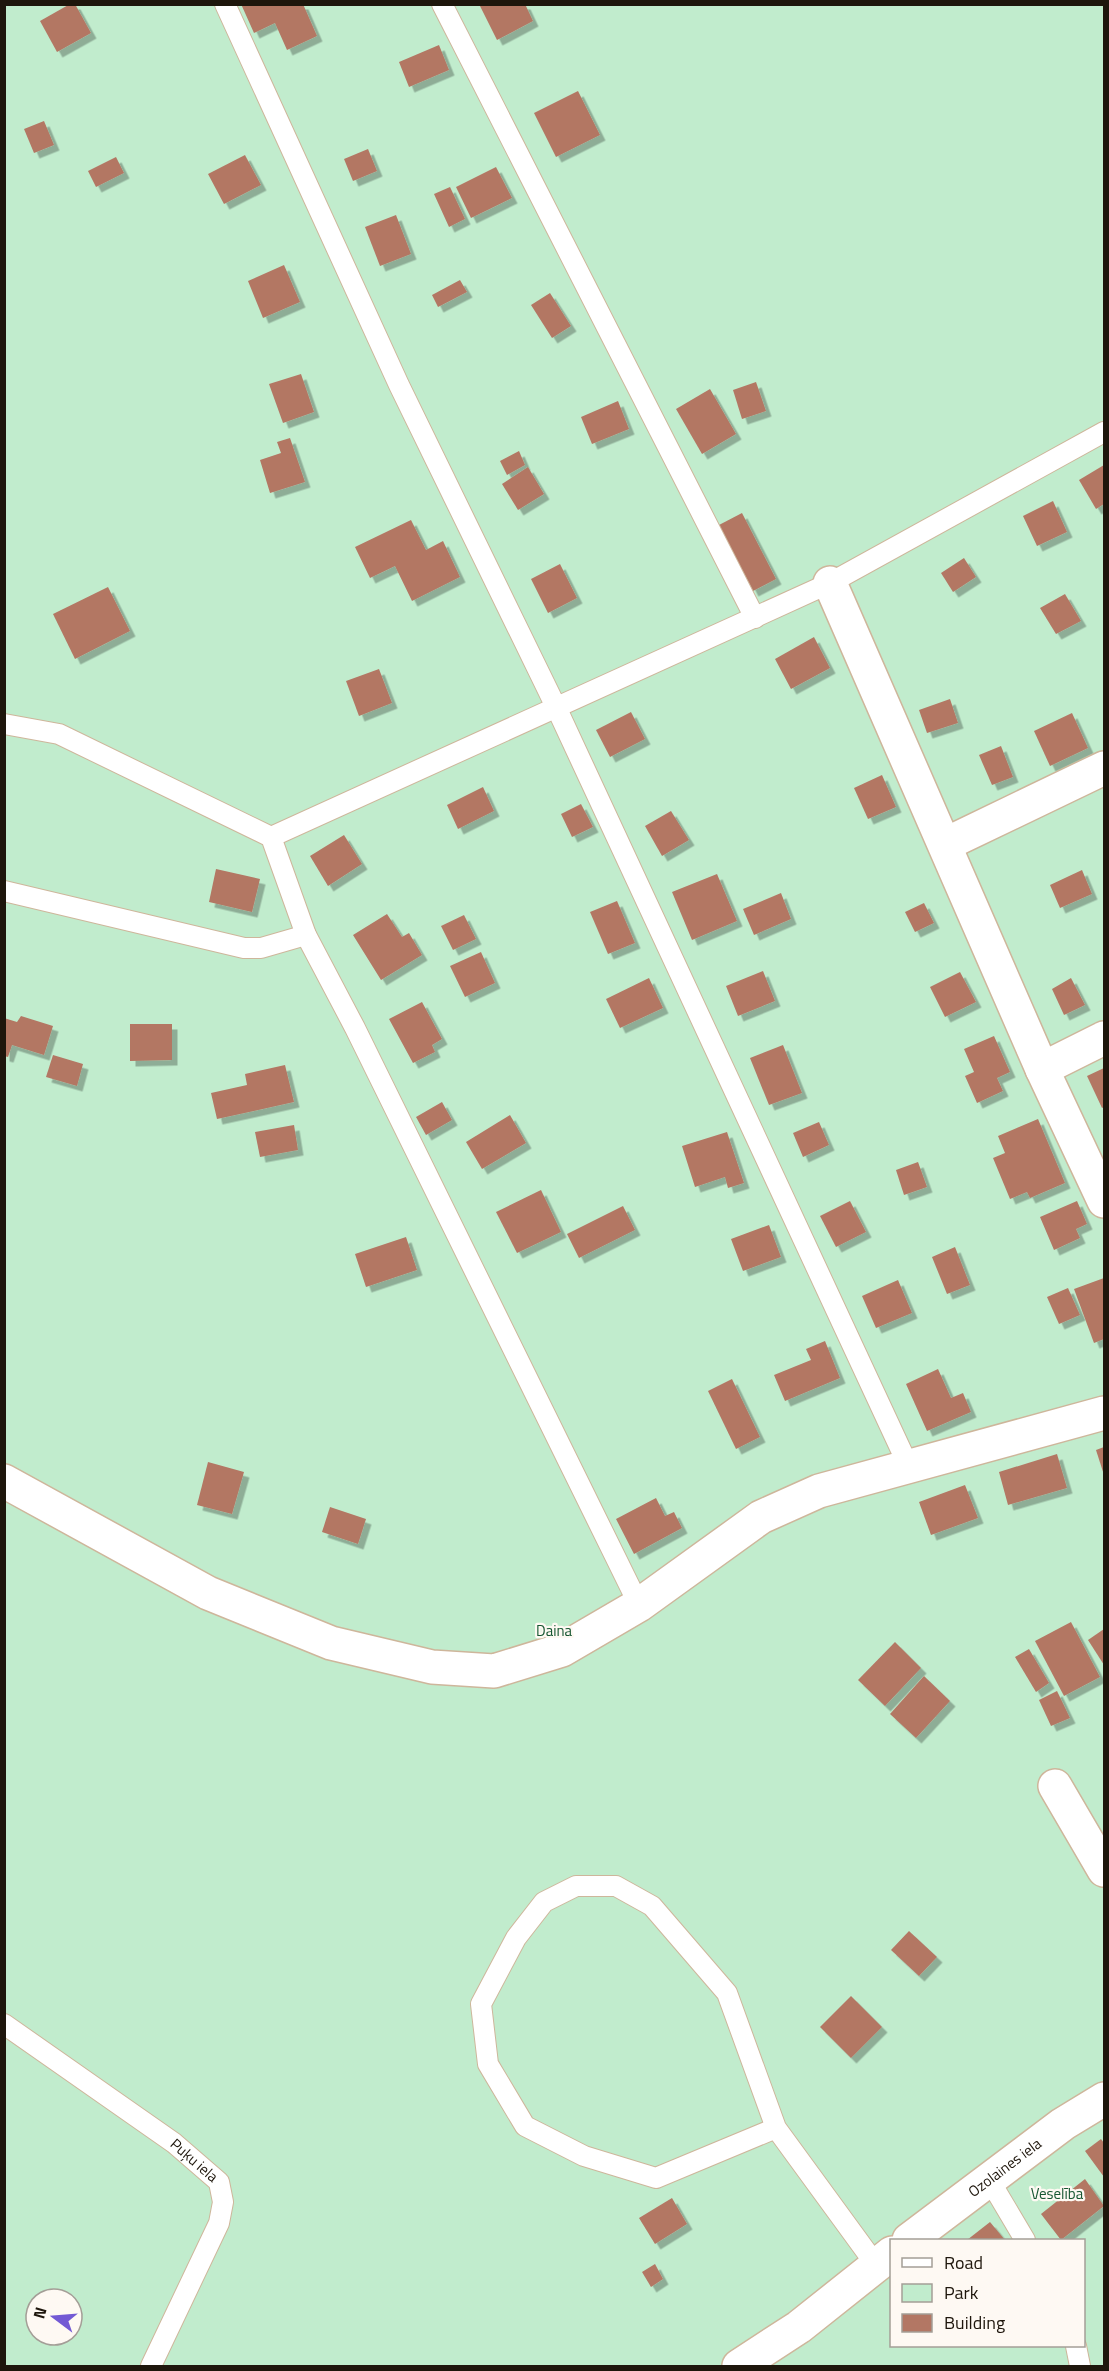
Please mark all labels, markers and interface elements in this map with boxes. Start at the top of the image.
park label: Daina [536,1619,573,1642]
street label: Ozolaines iela [963,2132,1046,2203]
street label: Puķu iela [165,2133,224,2188]
park label: Veselība [1031,2182,1084,2205]
legend [890,2239,1085,2347]
text: Road [944,2249,983,2276]
text: Park [944,2279,979,2306]
north arrow [24,2287,84,2347]
text: N [27,2304,53,2322]
text: Building [944,2309,1005,2336]

